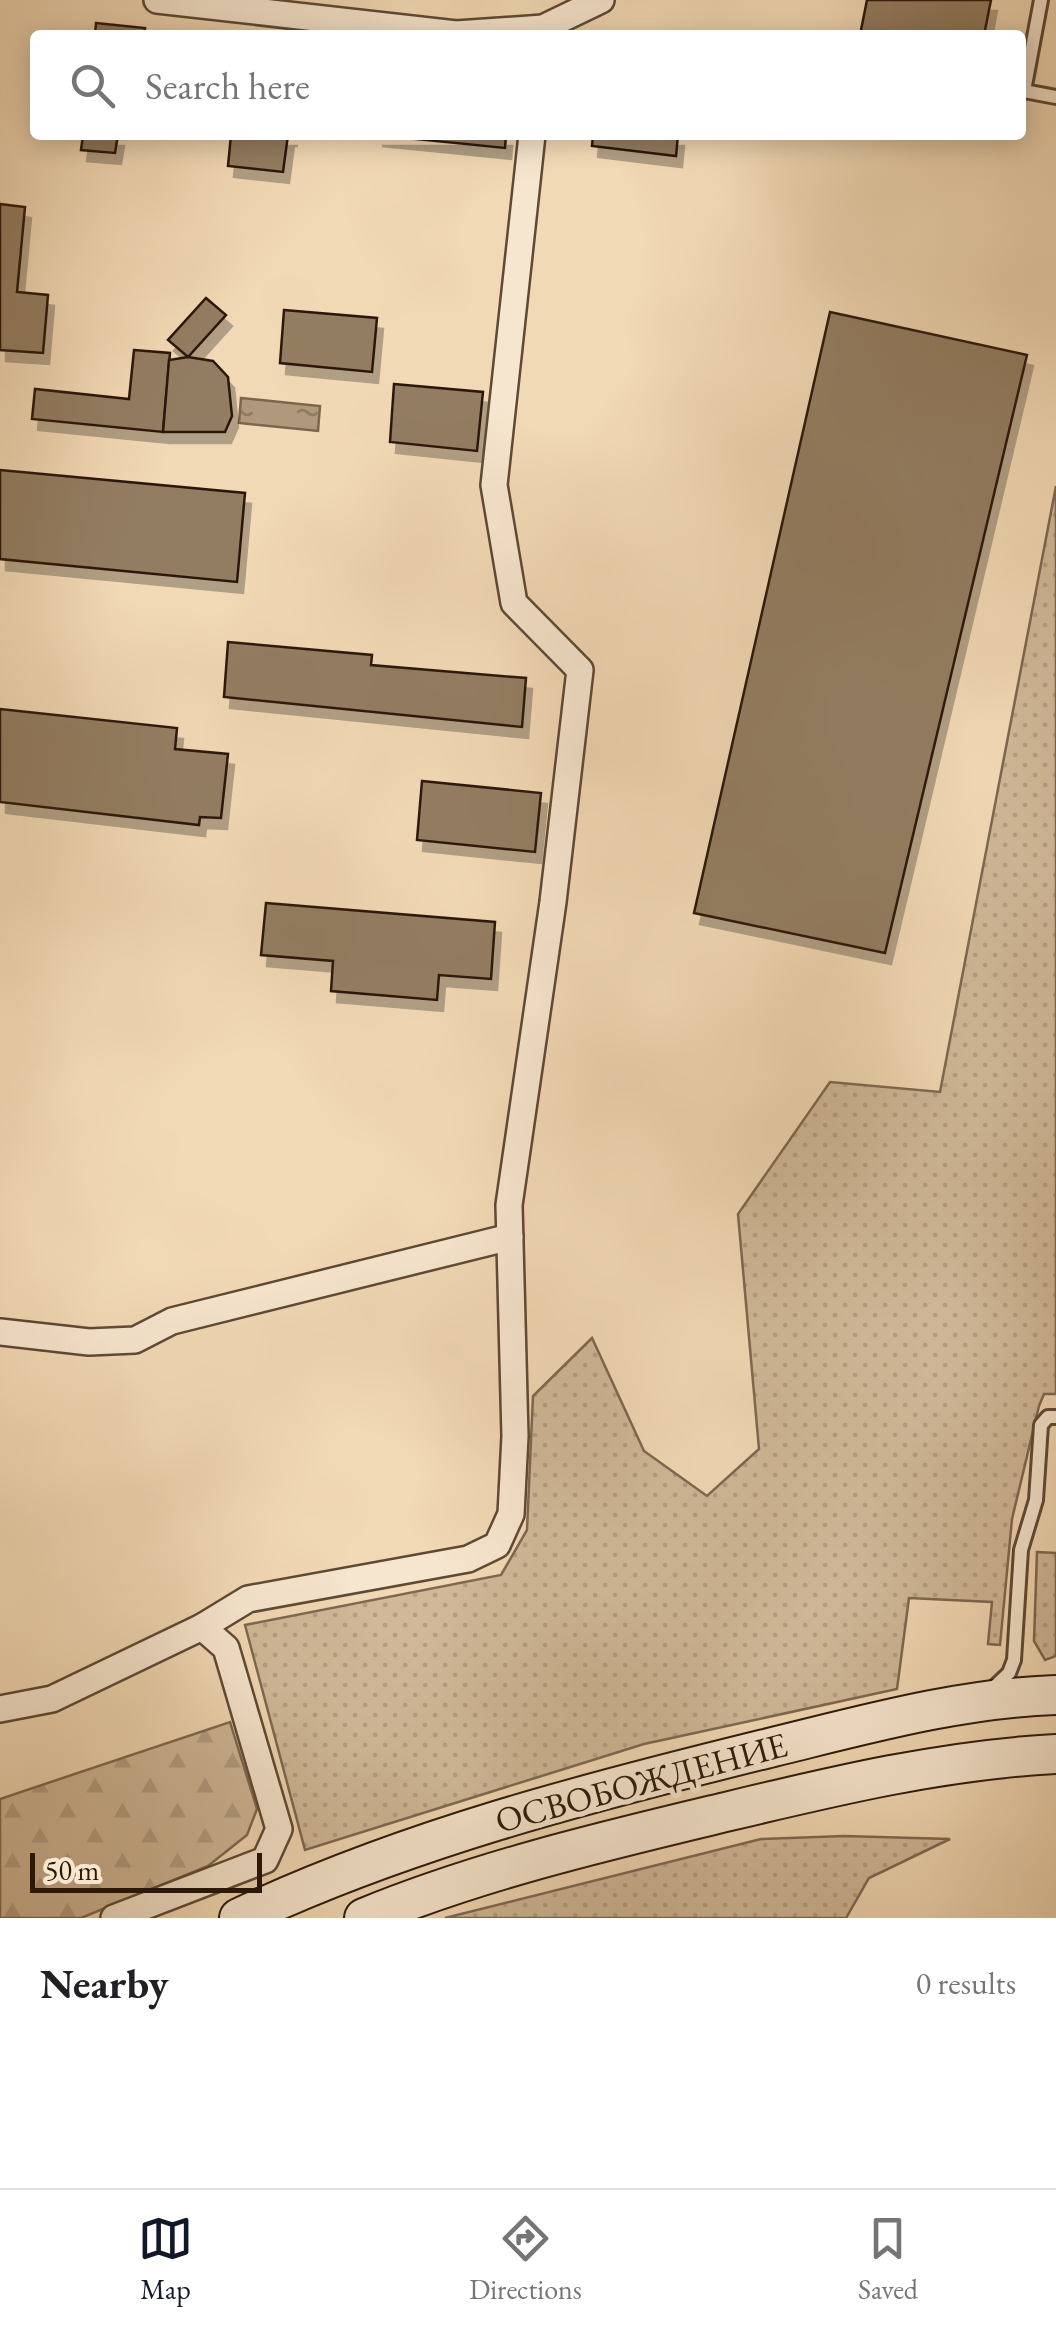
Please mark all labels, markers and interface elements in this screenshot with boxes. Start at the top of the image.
search box [30,30,1026,140]
icon: search [65,58,120,113]
text: Search here [145,61,310,110]
street label: ОСВОБОЖДЕНИЕ [490,1721,792,1843]
scale bar [30,1848,262,1892]
text: 50 m [45,1852,99,1888]
text: Nearby [40,1956,169,2011]
text: 0 results [916,1962,1016,2004]
tab: Map [138,2211,193,2307]
tab: Directions [469,2211,582,2307]
tab: Saved [858,2211,918,2307]

